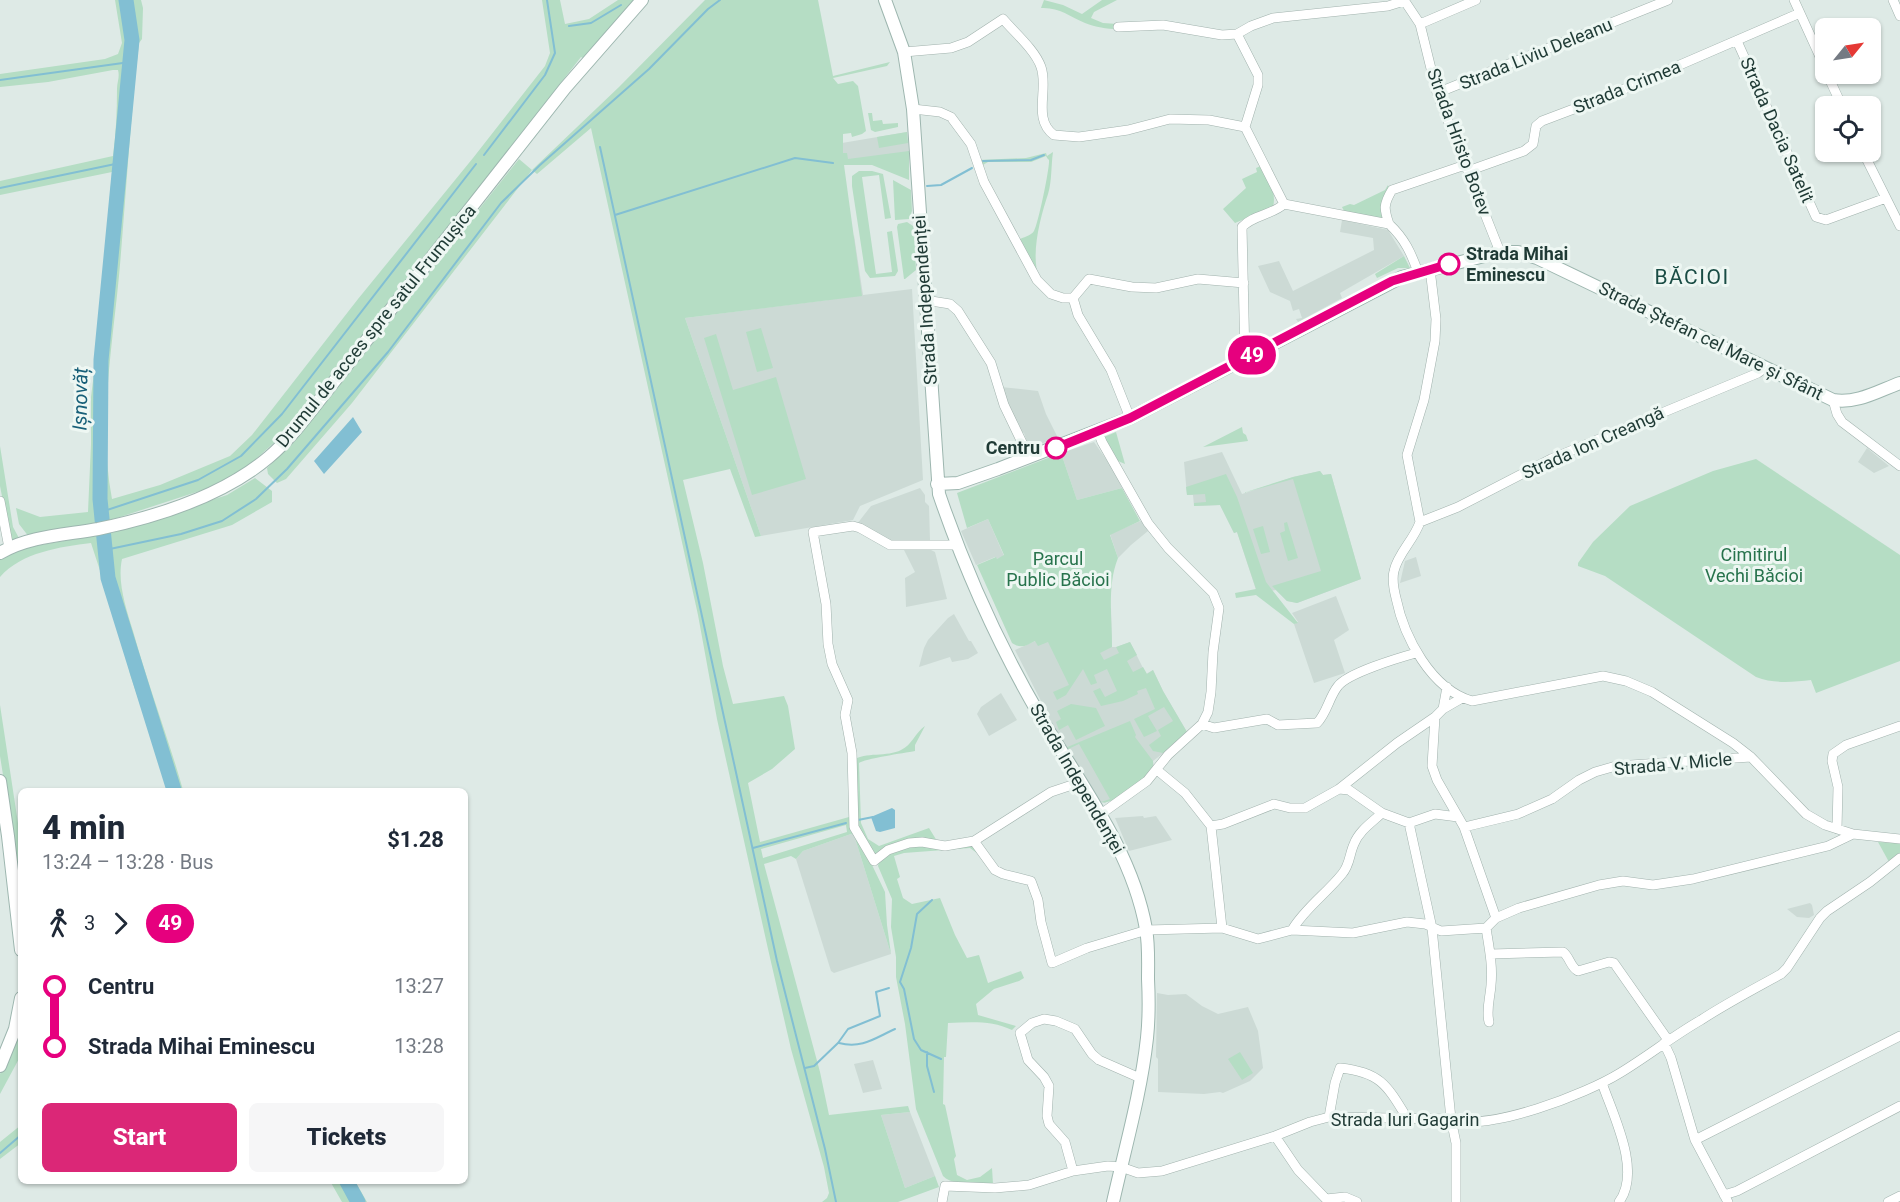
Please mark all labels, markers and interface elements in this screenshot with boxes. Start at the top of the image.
street label: Strada Liviu Deleanu [1456,13,1615,94]
north arrow [1815,18,1881,84]
map controls [1815,18,1881,162]
street label: Strada Dacia Satelit [1736,54,1819,206]
street label: Strada Crimea [1570,55,1684,118]
street label: Strada Hristo Botev [1423,65,1496,219]
button: locate [1815,96,1881,162]
street label: Drumul de acces spre satul Frumușica [271,200,481,452]
street label: Strada Independenței [908,214,942,386]
place label: Strada Mihai Eminescu [1466,243,1568,285]
marker: Strada Mihai Eminescu [1438,253,1460,275]
district label: BĂCIOI [1654,265,1730,289]
street label: Strada Ștefan cel Mare și Sfânt [1595,277,1827,405]
line badge: 49 [1225,336,1279,374]
text: 49 [1240,343,1264,367]
water label: Ișnovăț [67,367,93,431]
street label: Strada Ion Creangă [1519,402,1667,483]
place label: Centru [986,437,1040,458]
marker: Centru [1045,437,1067,459]
park label: Cimitirul Vechi Băcioi [1705,544,1803,586]
park label: Parcul Public Băcioi [1006,548,1110,590]
street label: Strada Independenței [1025,700,1129,858]
street label: Strada V. Micle [1613,748,1733,779]
text: 4 min [42,808,125,847]
text: $1.28 [387,827,444,852]
text: 13:24 – 13:28 · Bus [42,850,214,874]
icon: walk [42,907,75,940]
icon: forward [104,907,137,940]
text: 3 [84,911,95,935]
text: 49 [158,911,182,935]
text: Centru [88,974,154,999]
text: 13:27 [394,974,444,998]
text: Strada Mihai Eminescu [88,1034,315,1059]
text: 13:28 [394,1034,444,1058]
button: Start [42,1103,237,1172]
button: Tickets [249,1103,444,1172]
street label: Strada Iuri Gagarin [1331,1109,1479,1130]

